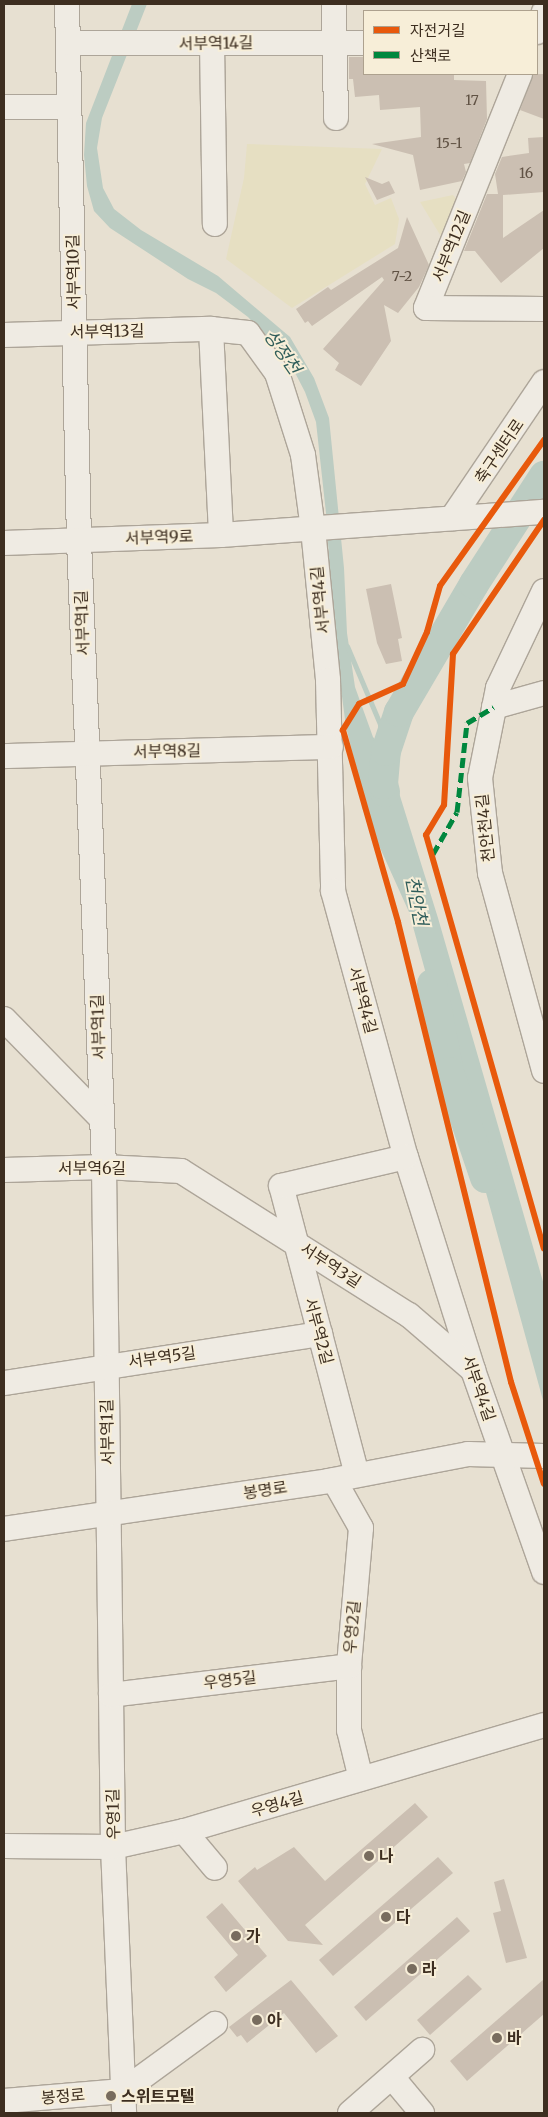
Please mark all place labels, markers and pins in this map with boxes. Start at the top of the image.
place label: 나 [379,1846,394,1866]
marker: 나 [363,1850,375,1862]
place label: 다 [396,1907,411,1927]
marker: 다 [380,1911,392,1923]
place label: 가 [246,1926,261,1946]
marker: 가 [230,1930,242,1942]
place label: 라 [422,1959,437,1979]
marker: 라 [406,1963,418,1975]
place label: 아 [267,2010,282,2030]
marker: 아 [251,2014,263,2026]
place label: 바 [507,2028,522,2048]
marker: 바 [491,2032,503,2044]
place label: 스위트모텔 [121,2086,195,2106]
marker: 스위트모텔 [105,2090,117,2102]

